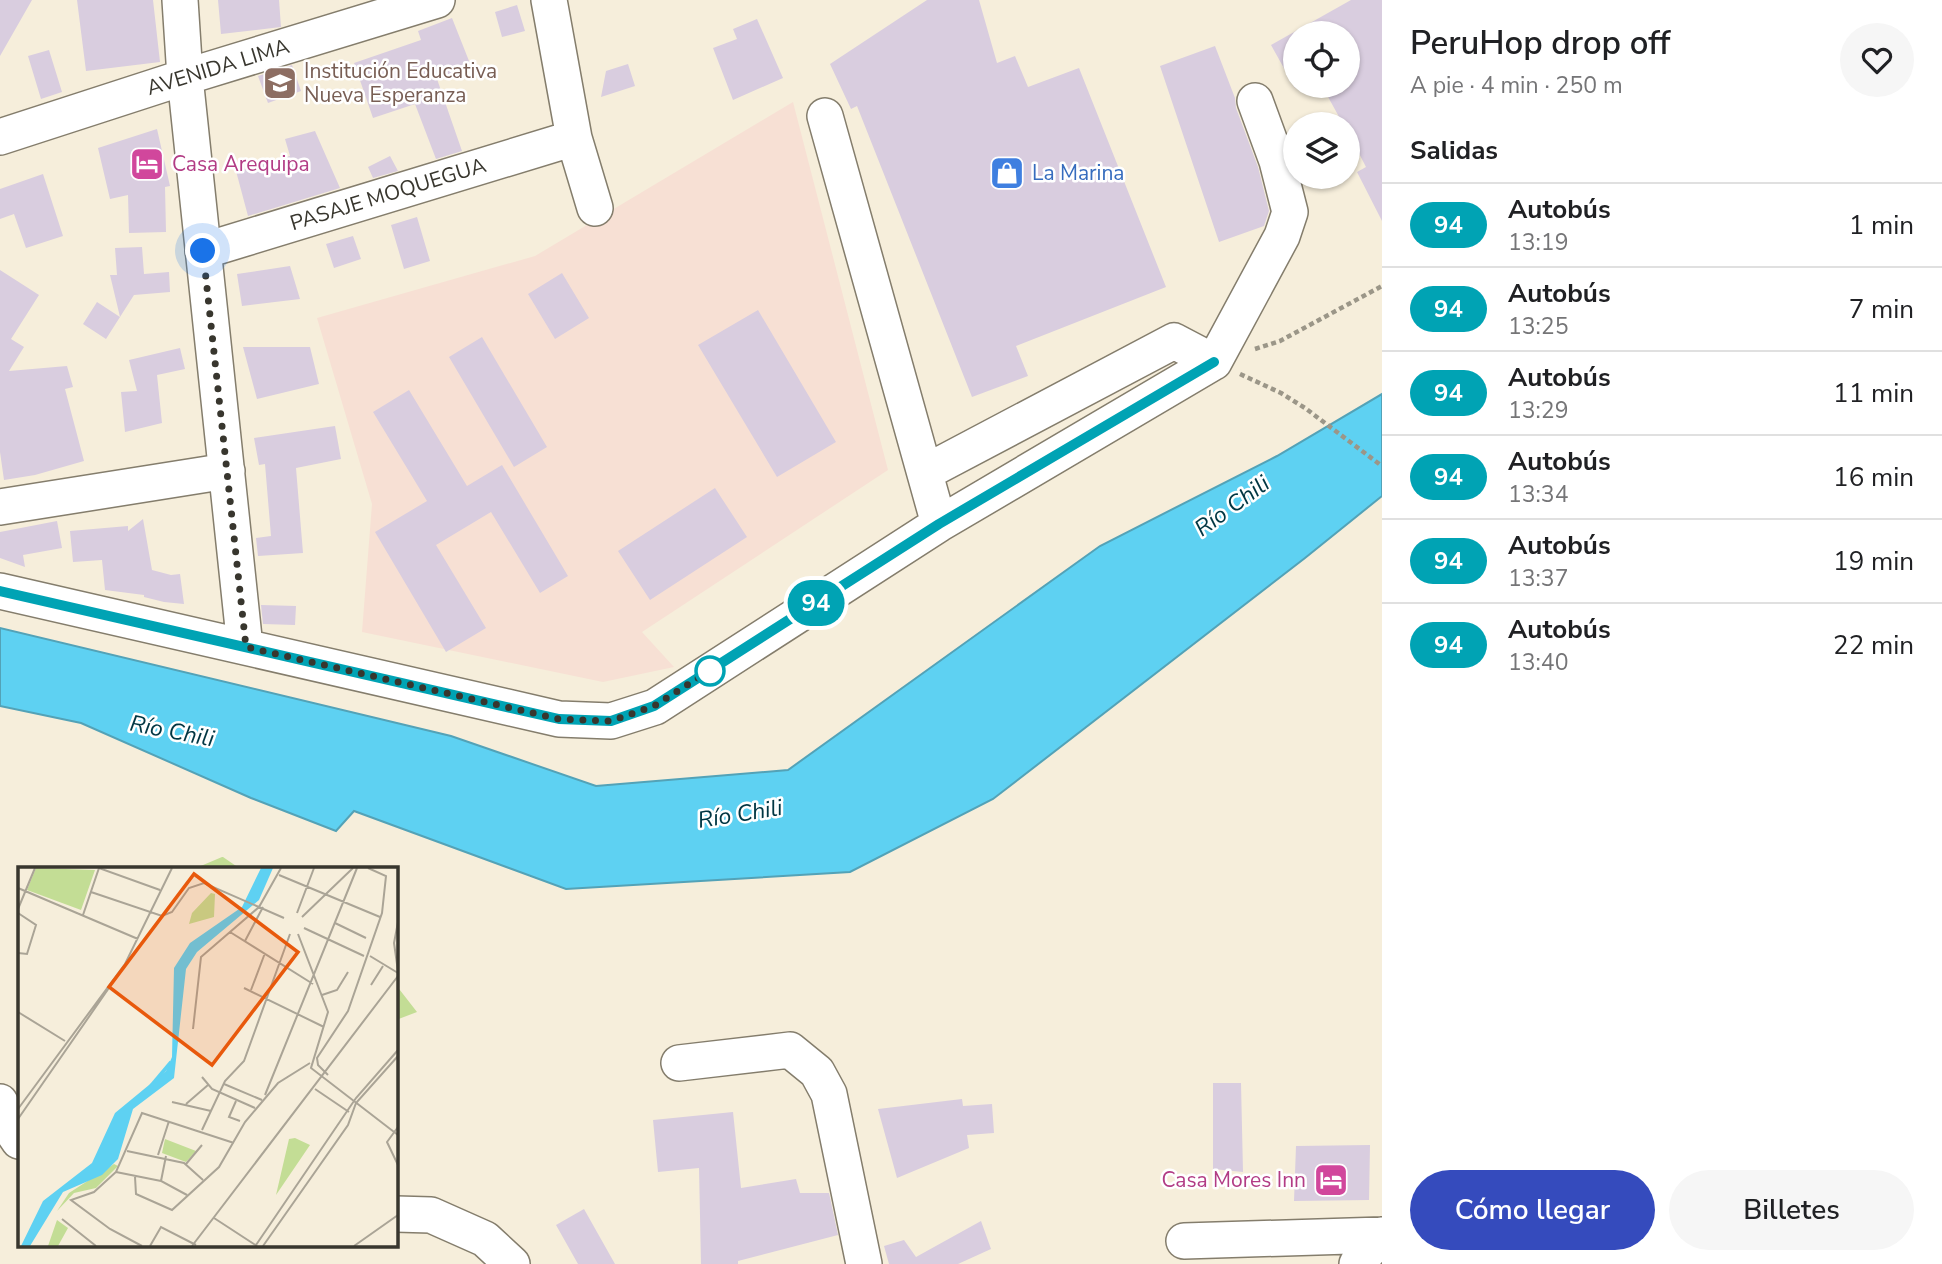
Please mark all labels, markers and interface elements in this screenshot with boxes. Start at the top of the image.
map controls [1283,21,1360,189]
button: locate [1283,21,1360,98]
text: PeruHop drop off [1410,21,1671,66]
button: heart [1840,23,1914,97]
street label: AVENIDA LIMA [143,32,293,102]
place label: Institución Educativa Nueva Esperanza [304,57,497,109]
school or university icon: Institución Educativa Nueva Esperanza [261,64,299,102]
text: A pie · 4 min · 250 m [1410,70,1623,101]
button: layers [1283,112,1360,189]
text: Salidas [1410,133,1498,168]
hotel icon: Casa Arequipa [128,145,166,183]
place label: Casa Arequipa [172,150,310,178]
street label: PASAJE MOQUEGUA [287,151,489,237]
shop icon: La Marina [988,154,1026,192]
place label: La Marina [1032,159,1124,187]
text: Autobús [1508,192,1611,227]
text: 1 min [1849,208,1914,243]
text: 94 [1434,209,1463,241]
text: 13:19 [1508,227,1568,258]
your location [185,233,220,268]
text: Autobús [1508,276,1611,311]
text: 7 min [1849,292,1914,327]
text: 94 [1434,293,1463,325]
text: 13:25 [1508,311,1568,342]
text: Autobús [1508,360,1611,395]
text: 11 min [1833,376,1914,411]
text: 94 [1434,377,1463,409]
text: 13:29 [1508,395,1568,426]
text: Autobús [1508,444,1611,479]
text: 16 min [1833,460,1914,495]
text: 94 [1434,461,1463,493]
water label: Río Chili [1188,468,1276,544]
text: 13:34 [1508,479,1568,510]
text: Autobús [1508,528,1611,563]
text: 19 min [1833,544,1914,579]
text: 94 [1434,545,1463,577]
text: 13:37 [1508,563,1568,594]
line badge: 94 [784,580,848,626]
text: 94 [802,587,830,619]
text: Autobús [1508,612,1611,647]
text: 22 min [1833,628,1914,663]
text: 94 [1434,629,1463,661]
text: 13:40 [1508,647,1568,678]
unlabelled marker [695,656,725,686]
water label: Río Chili [127,708,218,754]
water label: Río Chili [695,792,785,836]
inset map [18,867,397,1246]
hotel icon: Casa Mores Inn [1312,1161,1350,1199]
place label: Casa Mores Inn [1162,1166,1306,1194]
button: Cómo llegar [1410,1170,1655,1250]
button: Billetes [1669,1170,1914,1250]

